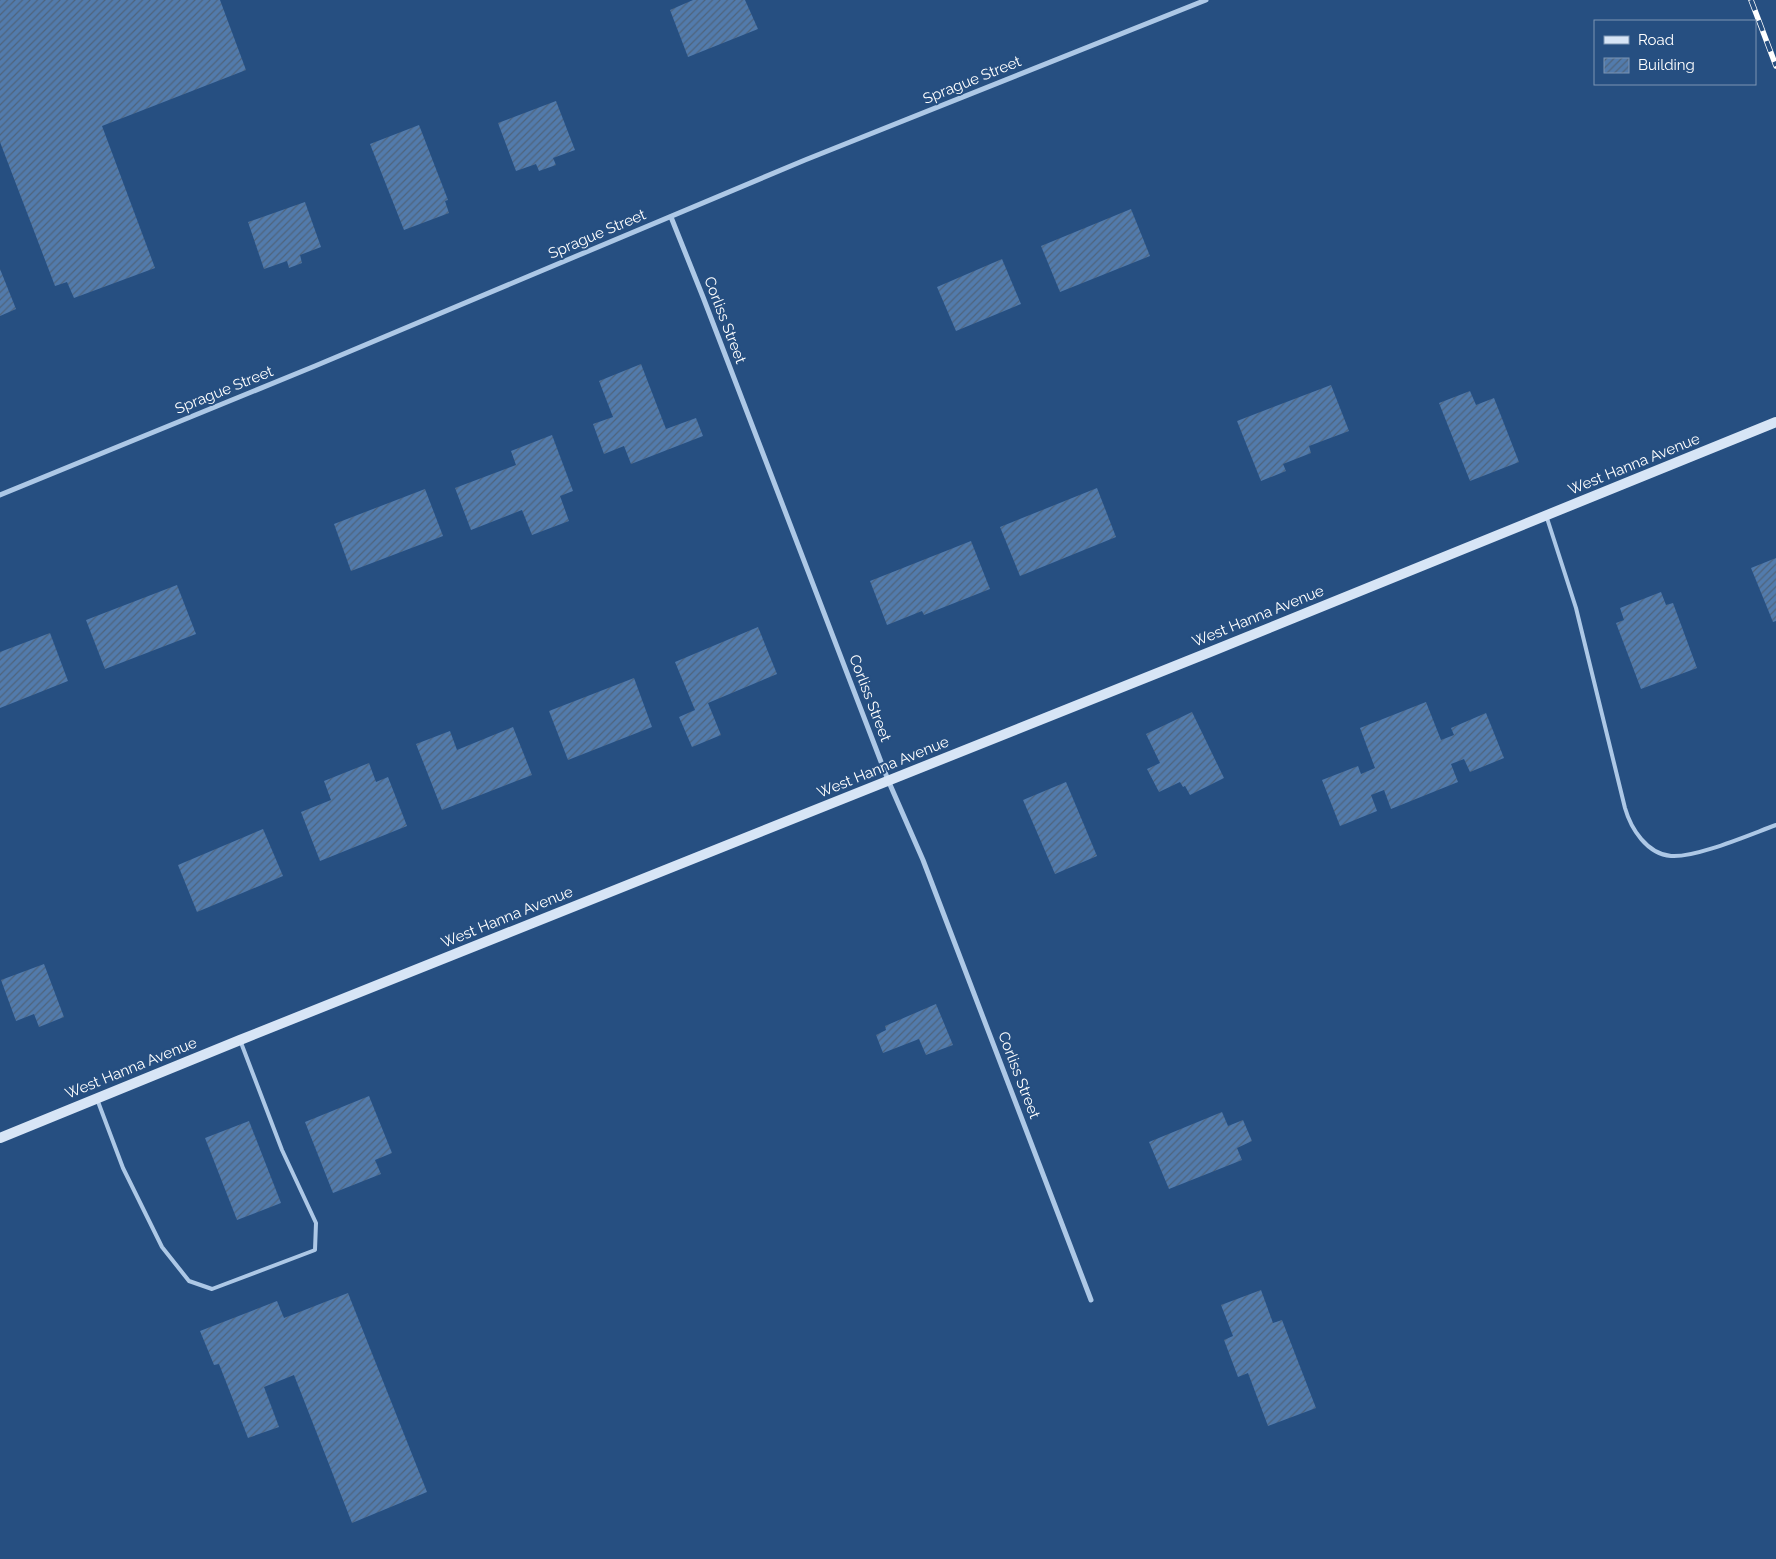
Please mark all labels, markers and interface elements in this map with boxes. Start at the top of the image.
legend [1594,20,1756,85]
text: Road [1638,31,1674,49]
street label: Sprague Street [920,52,1024,108]
text: Building [1638,56,1695,74]
street label: Sprague Street [546,205,648,263]
street label: Corliss Street [700,274,750,366]
street label: Sprague Street [172,362,276,418]
street label: West Hanna Avenue [1566,429,1703,499]
street label: West Hanna Avenue [1190,581,1327,651]
street label: Corliss Street [845,652,895,744]
street label: West Hanna Avenue [815,732,952,802]
street label: West Hanna Avenue [439,882,576,952]
street label: Corliss Street [994,1029,1044,1121]
street label: West Hanna Avenue [63,1033,200,1103]

